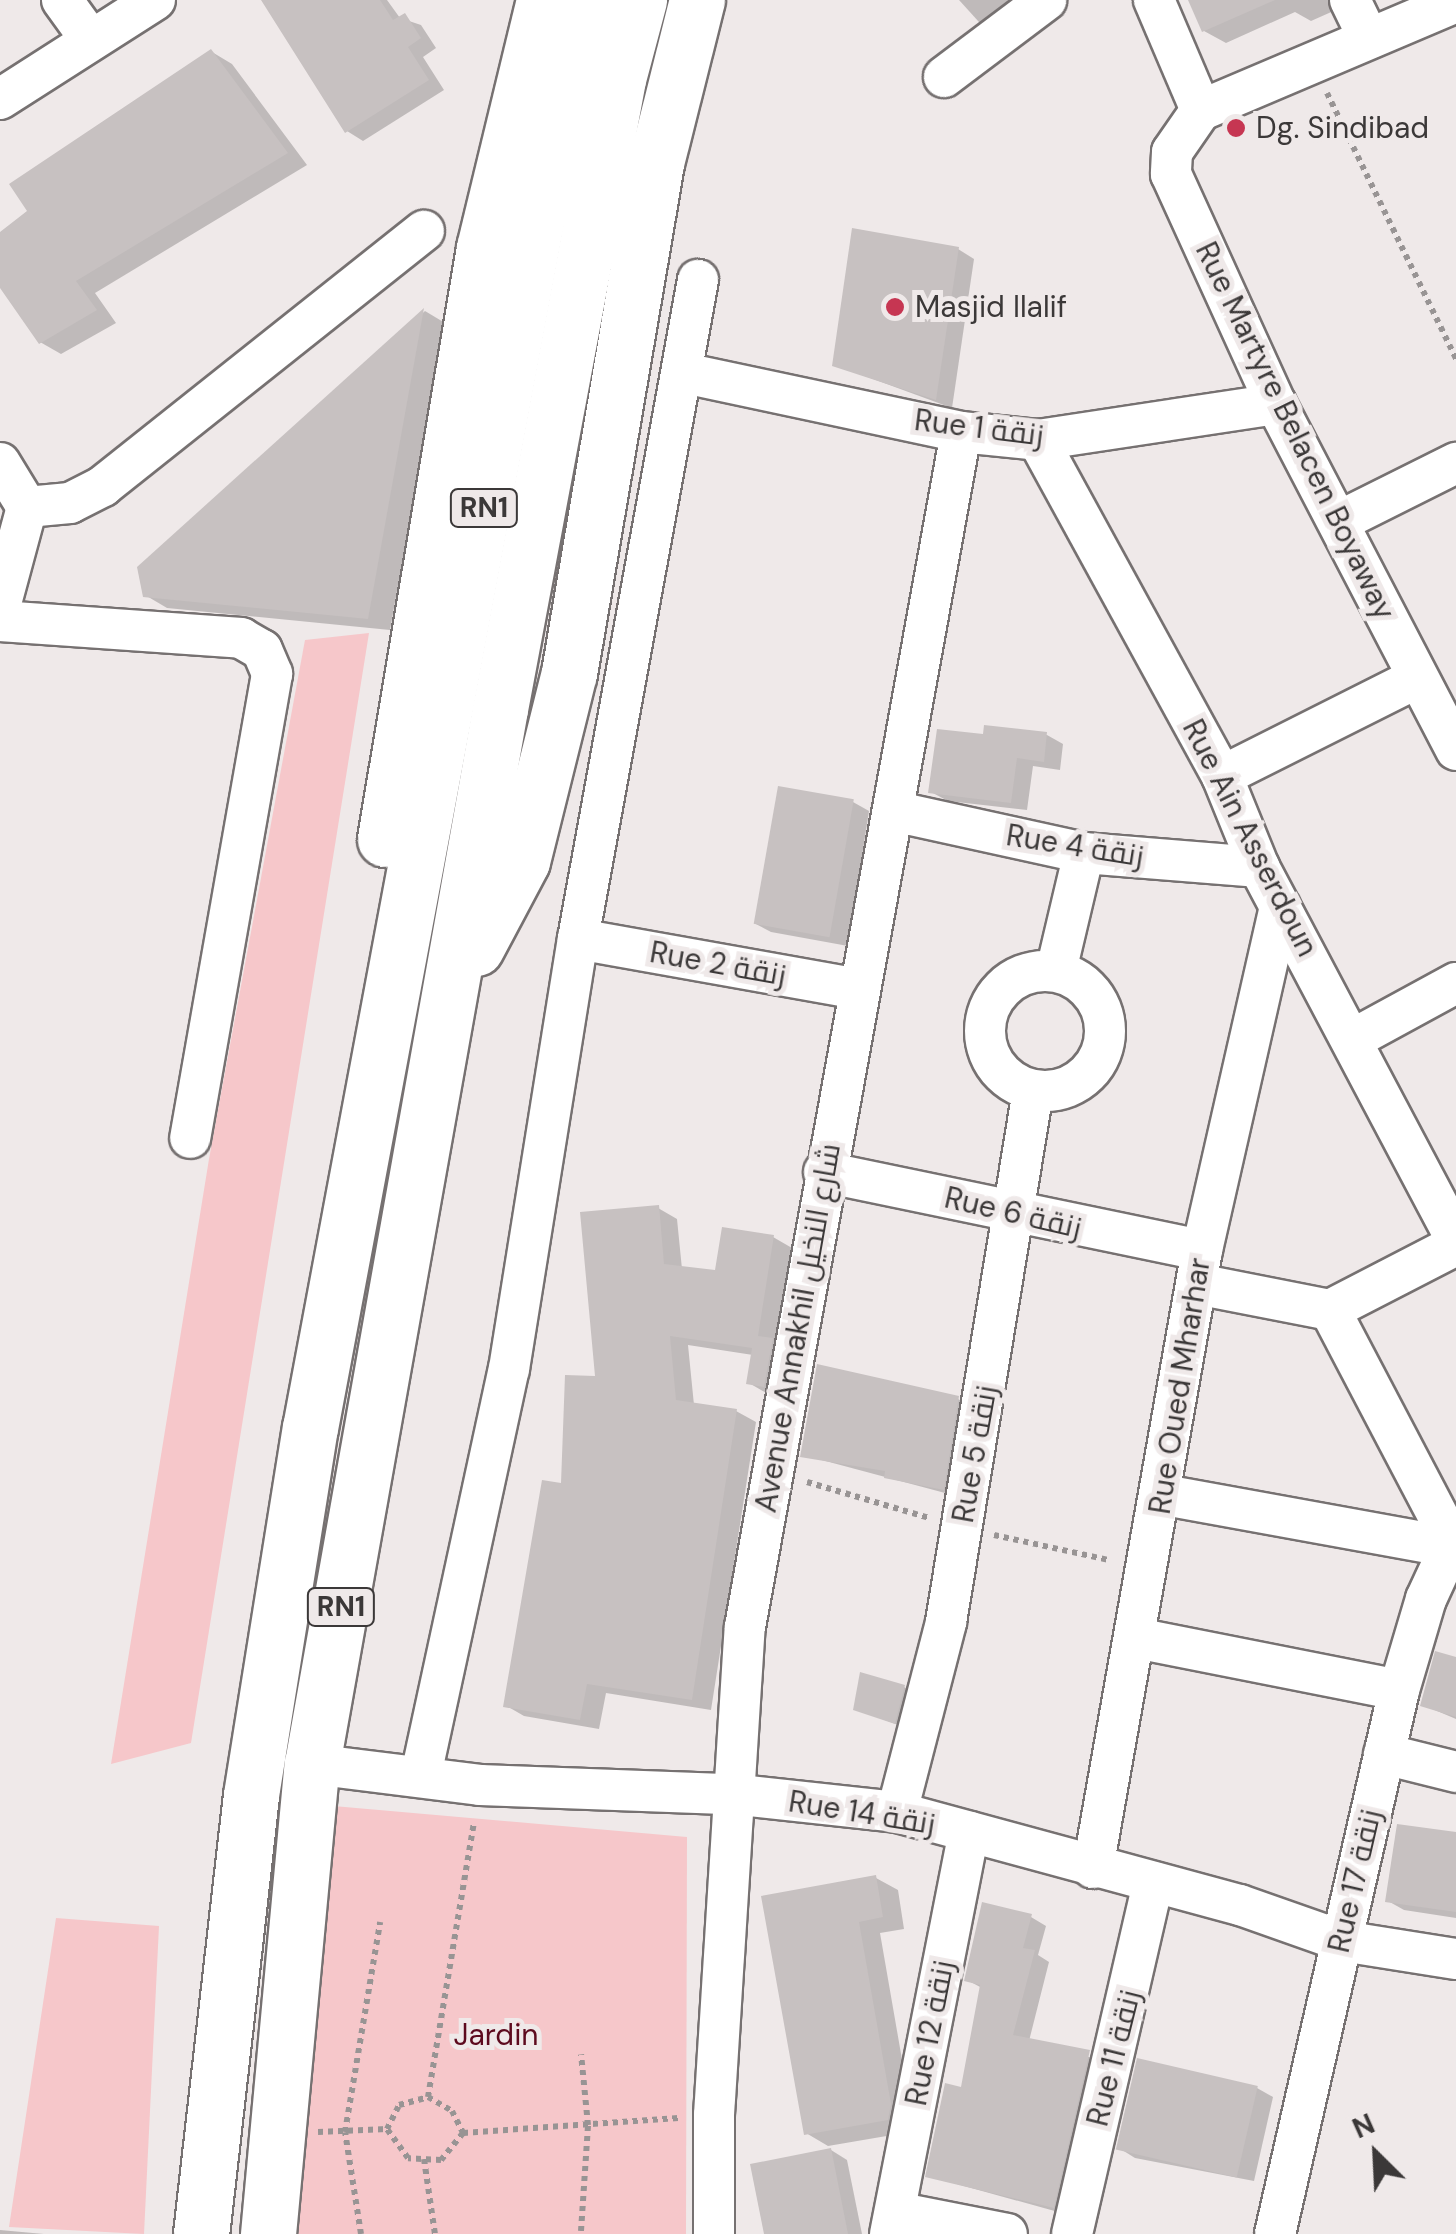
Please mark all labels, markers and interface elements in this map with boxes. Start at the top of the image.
place label: Dg. Sindibad [1256,110,1429,146]
marker: Dg. Sindibad [1225,117,1247,139]
street label: Rue Martyre Belacen Boyaway [1188,236,1402,626]
place label: Masjid Ilalif [915,289,1067,325]
marker: Masjid Ilalif [884,296,906,318]
street label: Rue 1 زنقة [912,402,1046,454]
road number: RN1 [449,485,519,531]
street label: Rue Ain Asserdoun [1175,714,1325,962]
street label: Rue 4 زنقة [1004,817,1146,875]
street label: Rue 2 زنقة [647,934,789,994]
street label: Avenue Annakhil شارع النخيل [748,1141,848,1515]
street label: Rue 6 زنقة [941,1180,1085,1246]
street label: Rue Oued Mharhar [1142,1255,1218,1517]
street label: Rue 5 زنقة [945,1383,1005,1525]
road number: RN1 [306,1584,376,1630]
street label: Rue 14 زنقة [786,1784,938,1842]
street label: Rue 17 زنقة [1321,1806,1389,1956]
street label: Rue 12 زنقة [898,1957,962,2109]
street label: Rue 11 زنقة [1080,1986,1148,2130]
park label: Jardin [453,2017,539,2053]
north arrow [1326,2104,1426,2204]
text: N [1347,2105,1380,2147]

